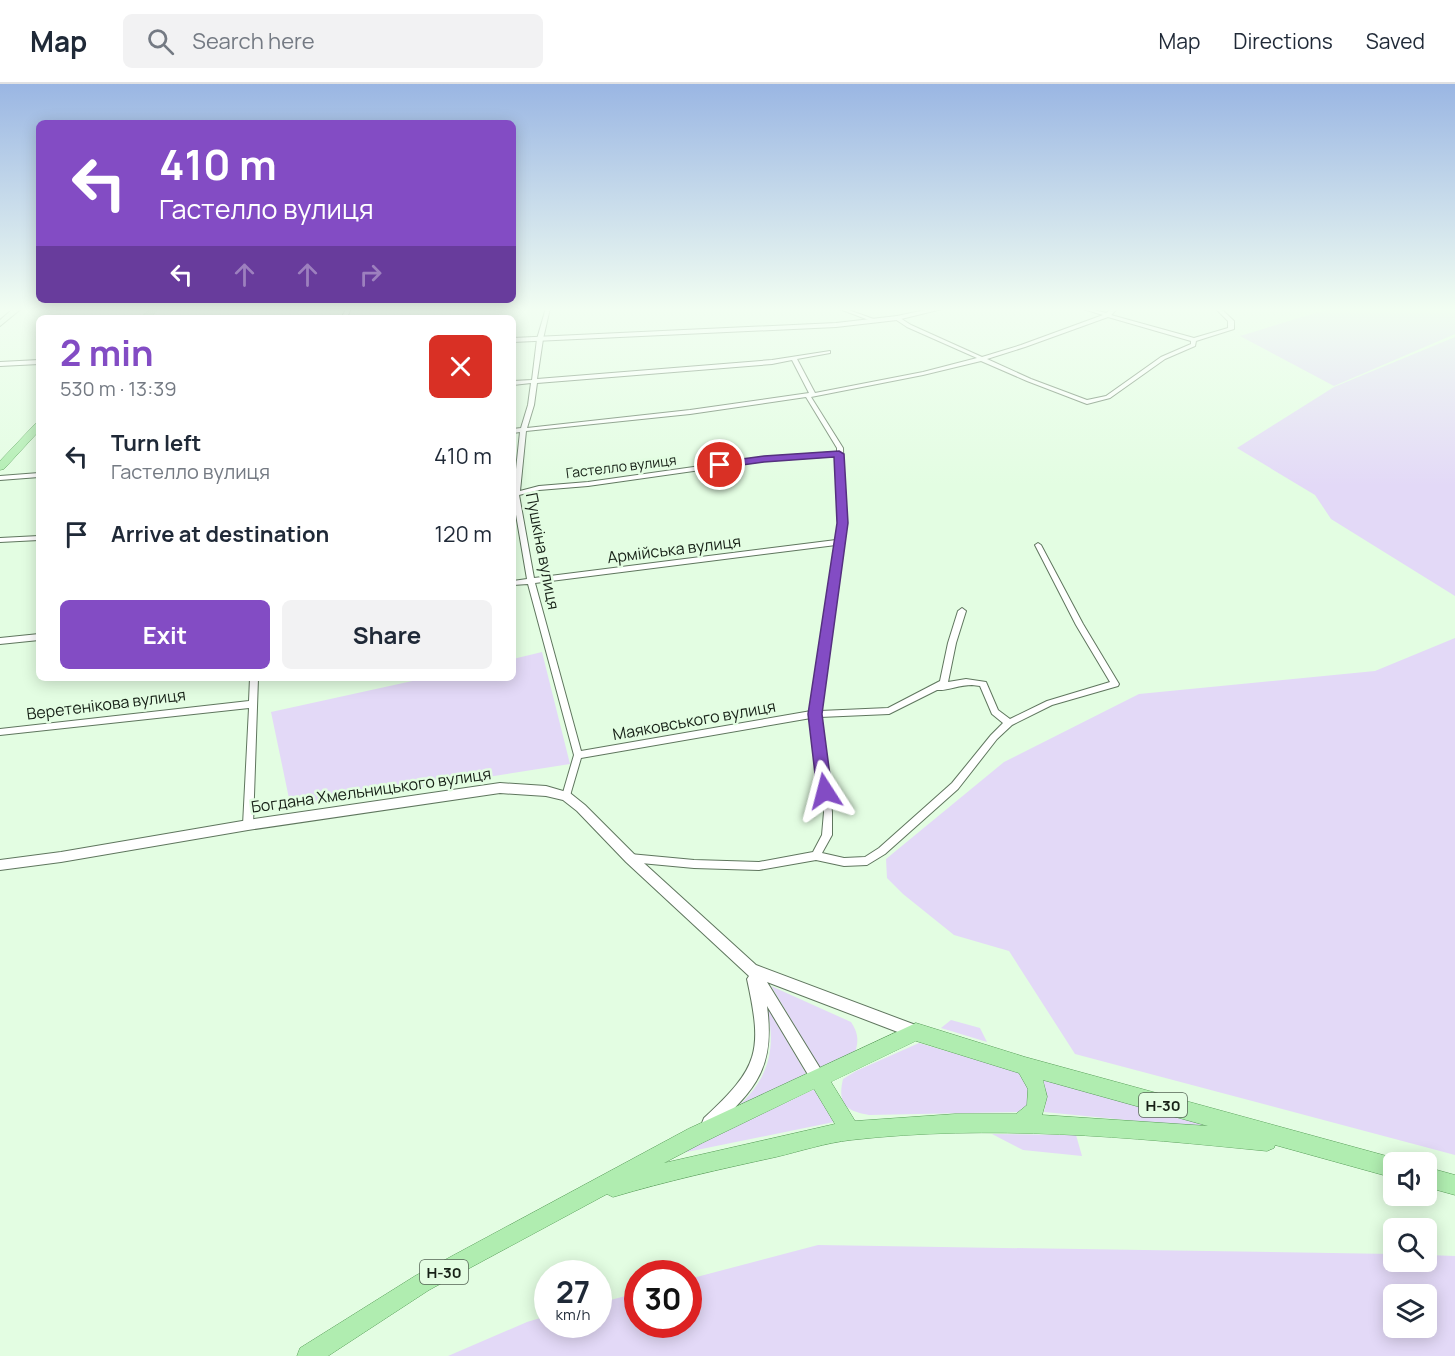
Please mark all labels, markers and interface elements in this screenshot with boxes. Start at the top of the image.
search box [123,14,543,68]
text: Map [30,22,87,60]
icon: search [144,25,177,58]
text: Search here [192,26,315,56]
text: Map [1159,27,1200,55]
text: Directions [1233,27,1333,55]
text: Saved [1366,27,1425,55]
text: 410 m [159,135,277,193]
icon: left [60,144,138,222]
text: Гастелло вулиця [159,190,374,227]
icon: left [165,258,198,291]
icon: ahead [228,258,261,291]
icon: ahead [291,258,324,291]
icon: right [354,258,387,291]
text: 2 min [60,328,154,377]
button: close [429,335,492,398]
text: 530 m · 13:39 [60,375,177,402]
text: Turn left [111,428,201,458]
pin [694,439,745,490]
icon: left [60,440,93,473]
text: 410 m [434,441,492,471]
icon: arrive [703,448,736,481]
street label: Гастелло вулиця [565,450,677,482]
text: Гастелло вулиця [111,458,270,485]
street label: Пушкіна вулиця [521,491,565,611]
icon: arrive [60,518,93,551]
text: Arrive at destination [111,519,329,549]
text: 120 m [434,519,492,549]
street label: Армійська вулиця [606,530,742,568]
button: Exit [60,600,270,669]
button: Share [282,600,492,669]
street label: Веретенікова вулиця [25,683,187,725]
street label: Маяковського вулиця [611,695,777,745]
position arrow [793,759,857,823]
street label: Богдана Хмельницького вулиця [250,762,492,818]
road number: Н-30 [1139,1093,1187,1117]
map controls [1383,1152,1437,1338]
button: sound [1383,1152,1437,1206]
button: search [1383,1218,1437,1272]
road number: Н-30 [420,1260,468,1284]
speed limit sign: 30 [624,1260,702,1338]
text: 27 [556,1271,590,1312]
button: layers [1383,1284,1437,1338]
text: km/h [556,1304,590,1325]

